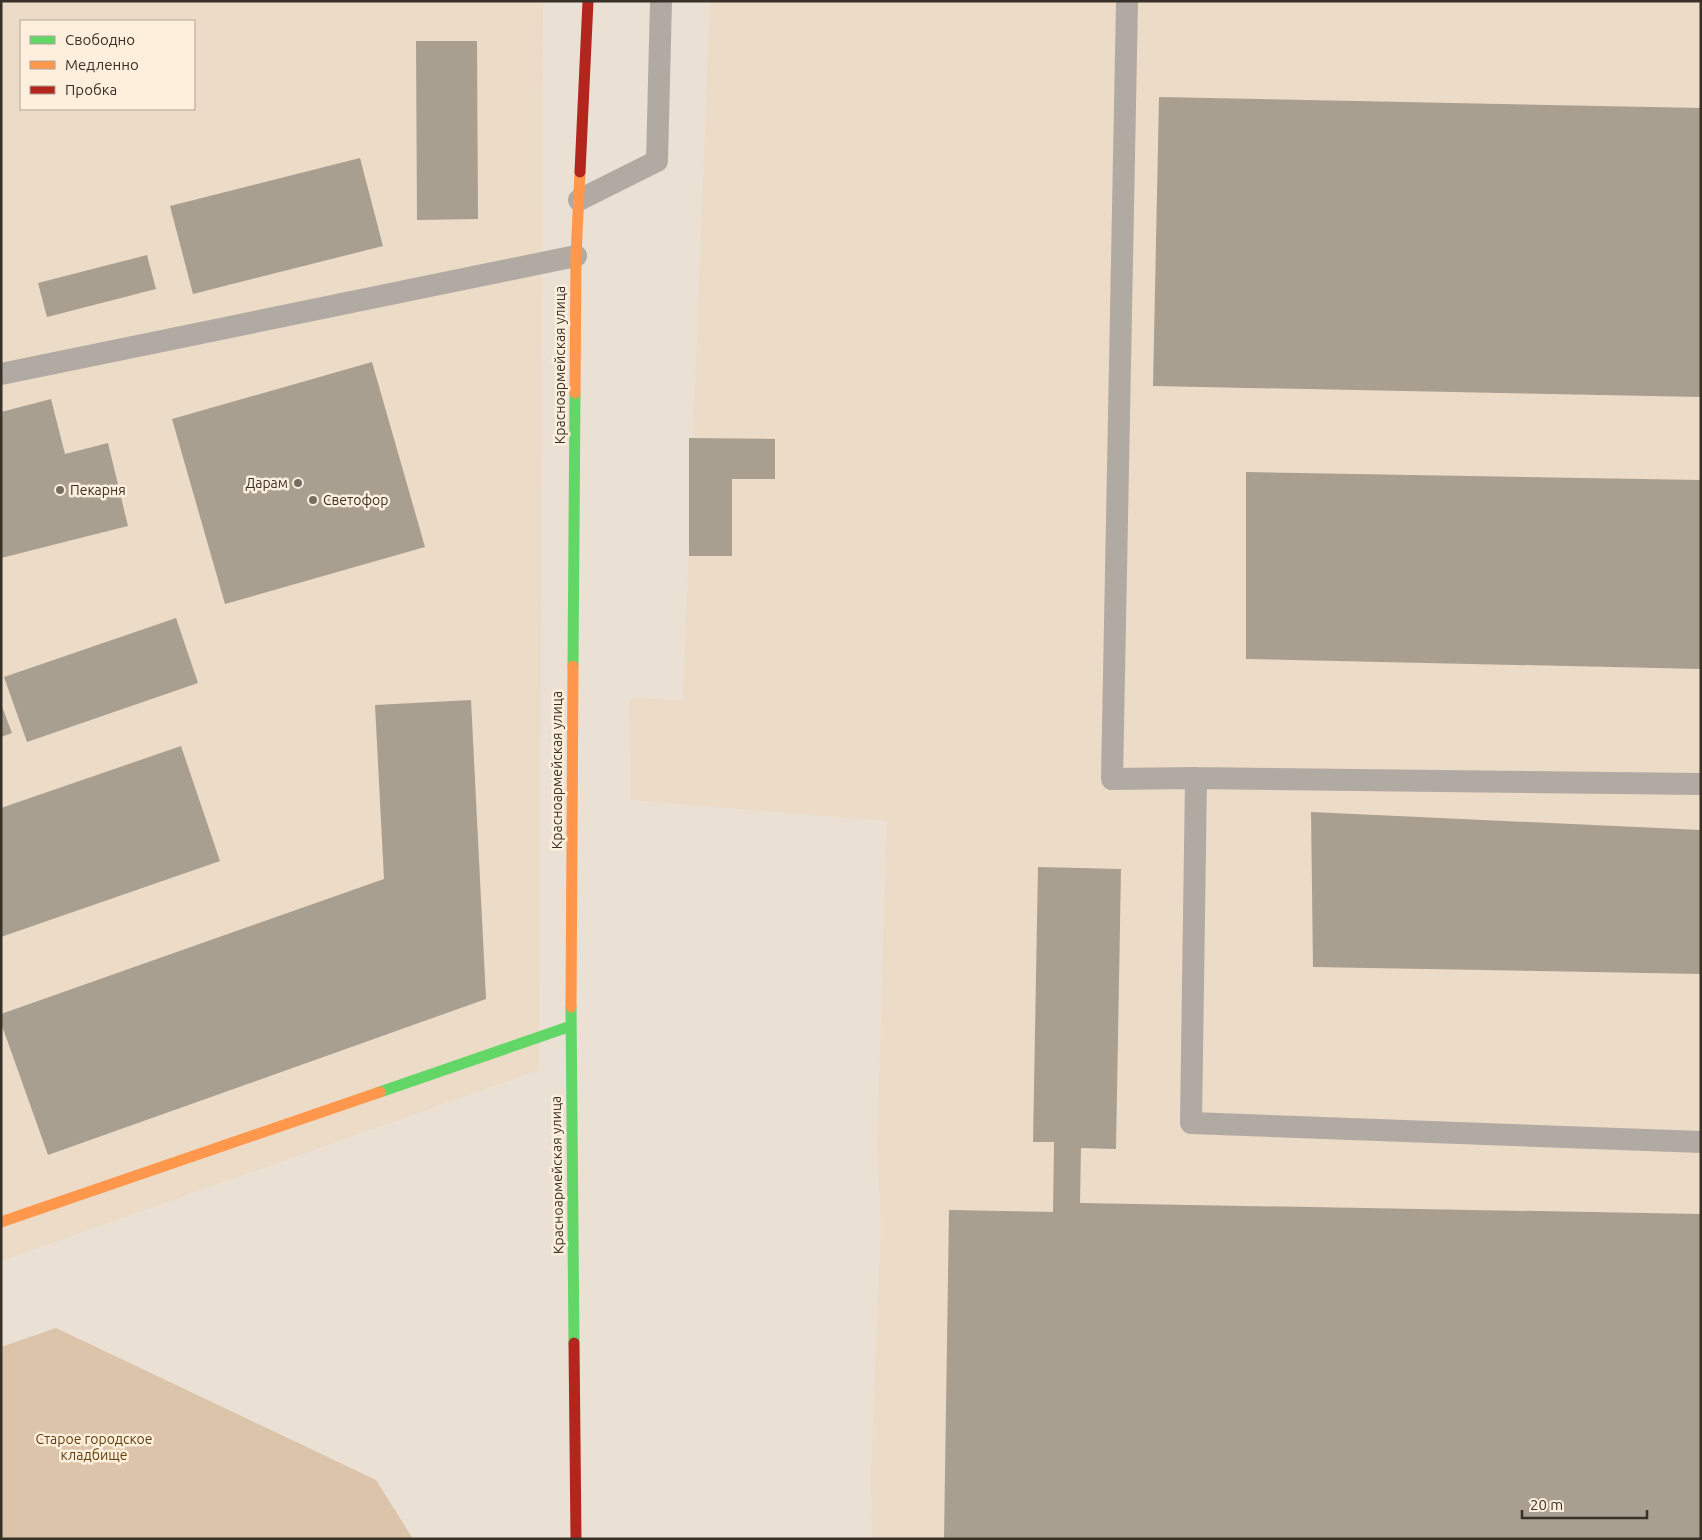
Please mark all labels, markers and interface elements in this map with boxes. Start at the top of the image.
legend [20,20,195,110]
text: Свободно [65,31,135,48]
text: Медленно [65,56,139,73]
text: Пробка [65,81,117,98]
street label: Красноармейская улица [552,286,568,444]
place label: Дарам [245,475,288,491]
marker: Дарам [292,477,304,489]
place label: Пекарня [70,482,126,498]
marker: Пекарня [54,484,66,496]
place label: Светофор [323,492,388,508]
marker: Светофор [307,494,319,506]
street label: Красноармейская улица [549,691,565,849]
street label: Красноармейская улица [548,1096,566,1254]
park label: Старое городское кладбище [36,1431,152,1463]
scale bar [1522,1488,1647,1520]
text: 20 m [1530,1496,1563,1513]

